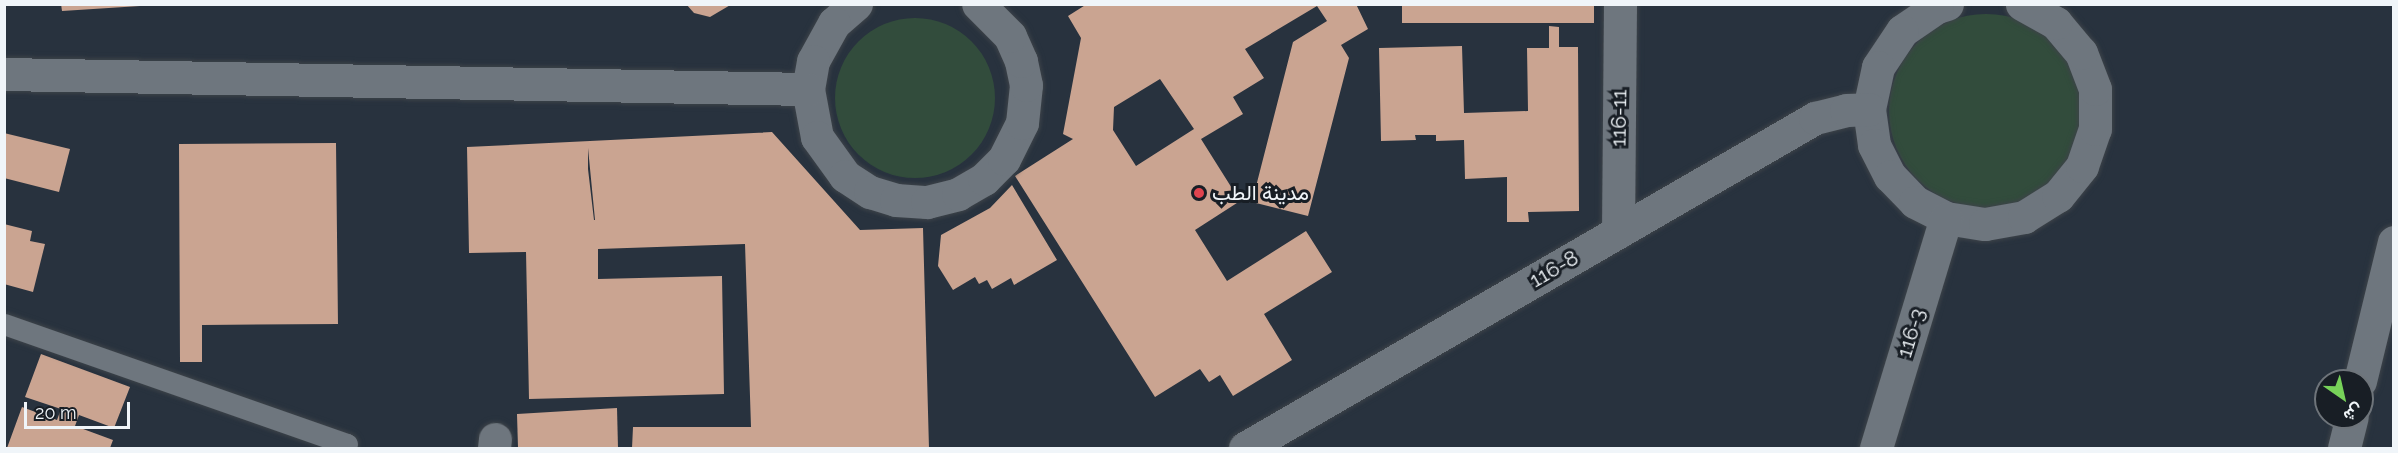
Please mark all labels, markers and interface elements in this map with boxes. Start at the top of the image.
street label: 116-11 [1606,89,1632,147]
place label: مدينة الطب [1212,180,1309,206]
marker: مدينة الطب [1190,184,1208,202]
street label: 116-8 [1525,245,1583,293]
street label: 116-3 [1892,305,1930,361]
north arrow [2314,369,2374,429]
scale bar [27,390,134,428]
text: ش [2340,399,2367,426]
text: 20 m [35,402,77,423]

